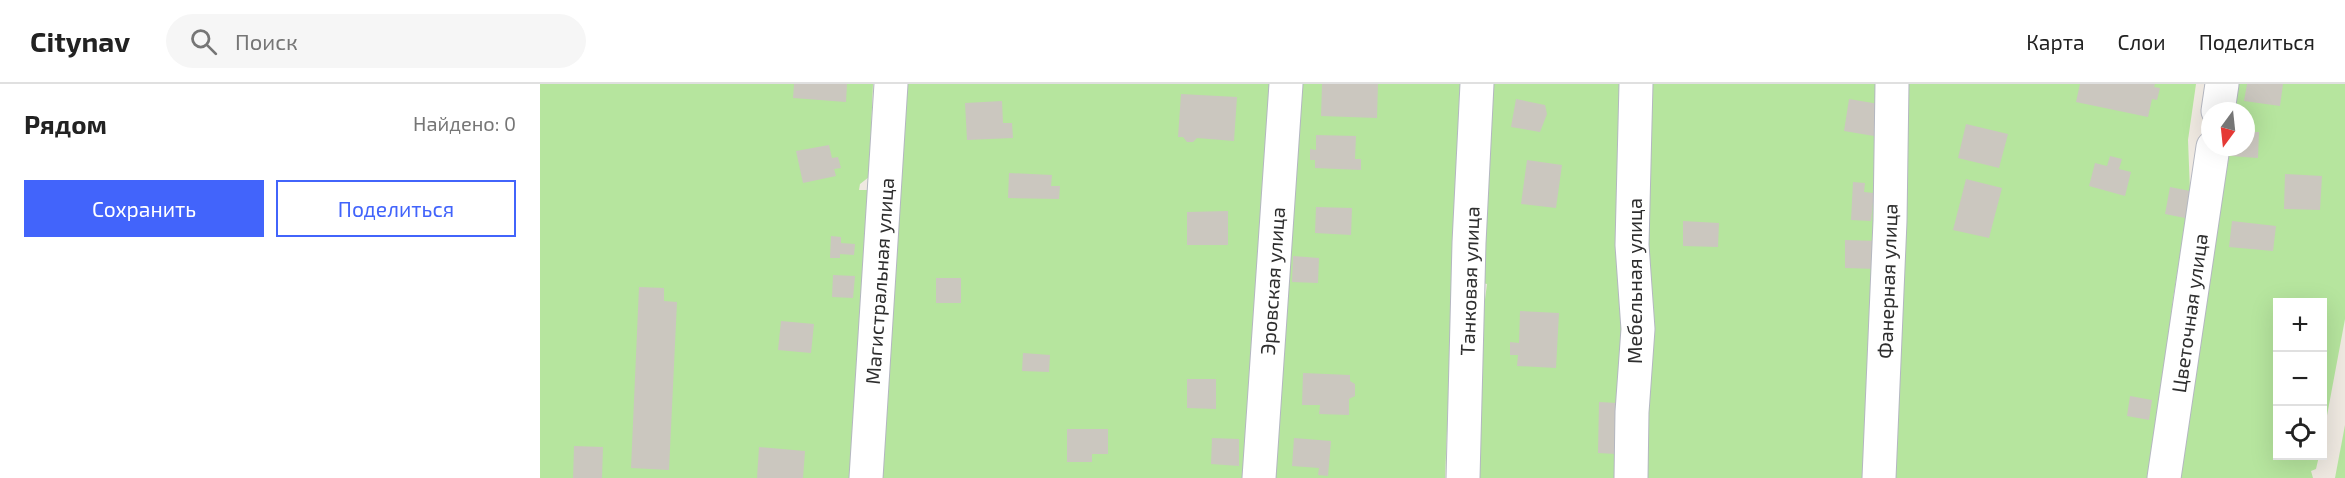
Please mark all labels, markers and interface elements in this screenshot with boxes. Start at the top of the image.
search box [166,14,586,68]
text: Citynav [30,24,130,58]
icon: search [187,25,220,58]
text: Поиск [235,28,298,54]
text: Карта [2026,29,2085,54]
text: Слои [2118,29,2166,54]
text: Поделиться [2199,29,2315,54]
north arrow [2201,102,2255,156]
text: Рядом [24,108,107,139]
text: Найдено: 0 [413,111,516,135]
street label: Магистральная улица [860,177,899,385]
button: Сохранить [24,180,264,237]
button: Поделиться [276,180,516,237]
street label: Мебельная улица [1622,198,1647,364]
street label: Фанерная улица [1872,203,1903,359]
street label: Эровская улица [1255,206,1290,356]
street label: Танковая улица [1454,206,1485,356]
street label: Цветочная улица [2166,232,2213,394]
map controls [2273,298,2327,460]
button: + [2273,298,2327,352]
button: − [2273,352,2327,406]
button: locate [2273,406,2327,460]

